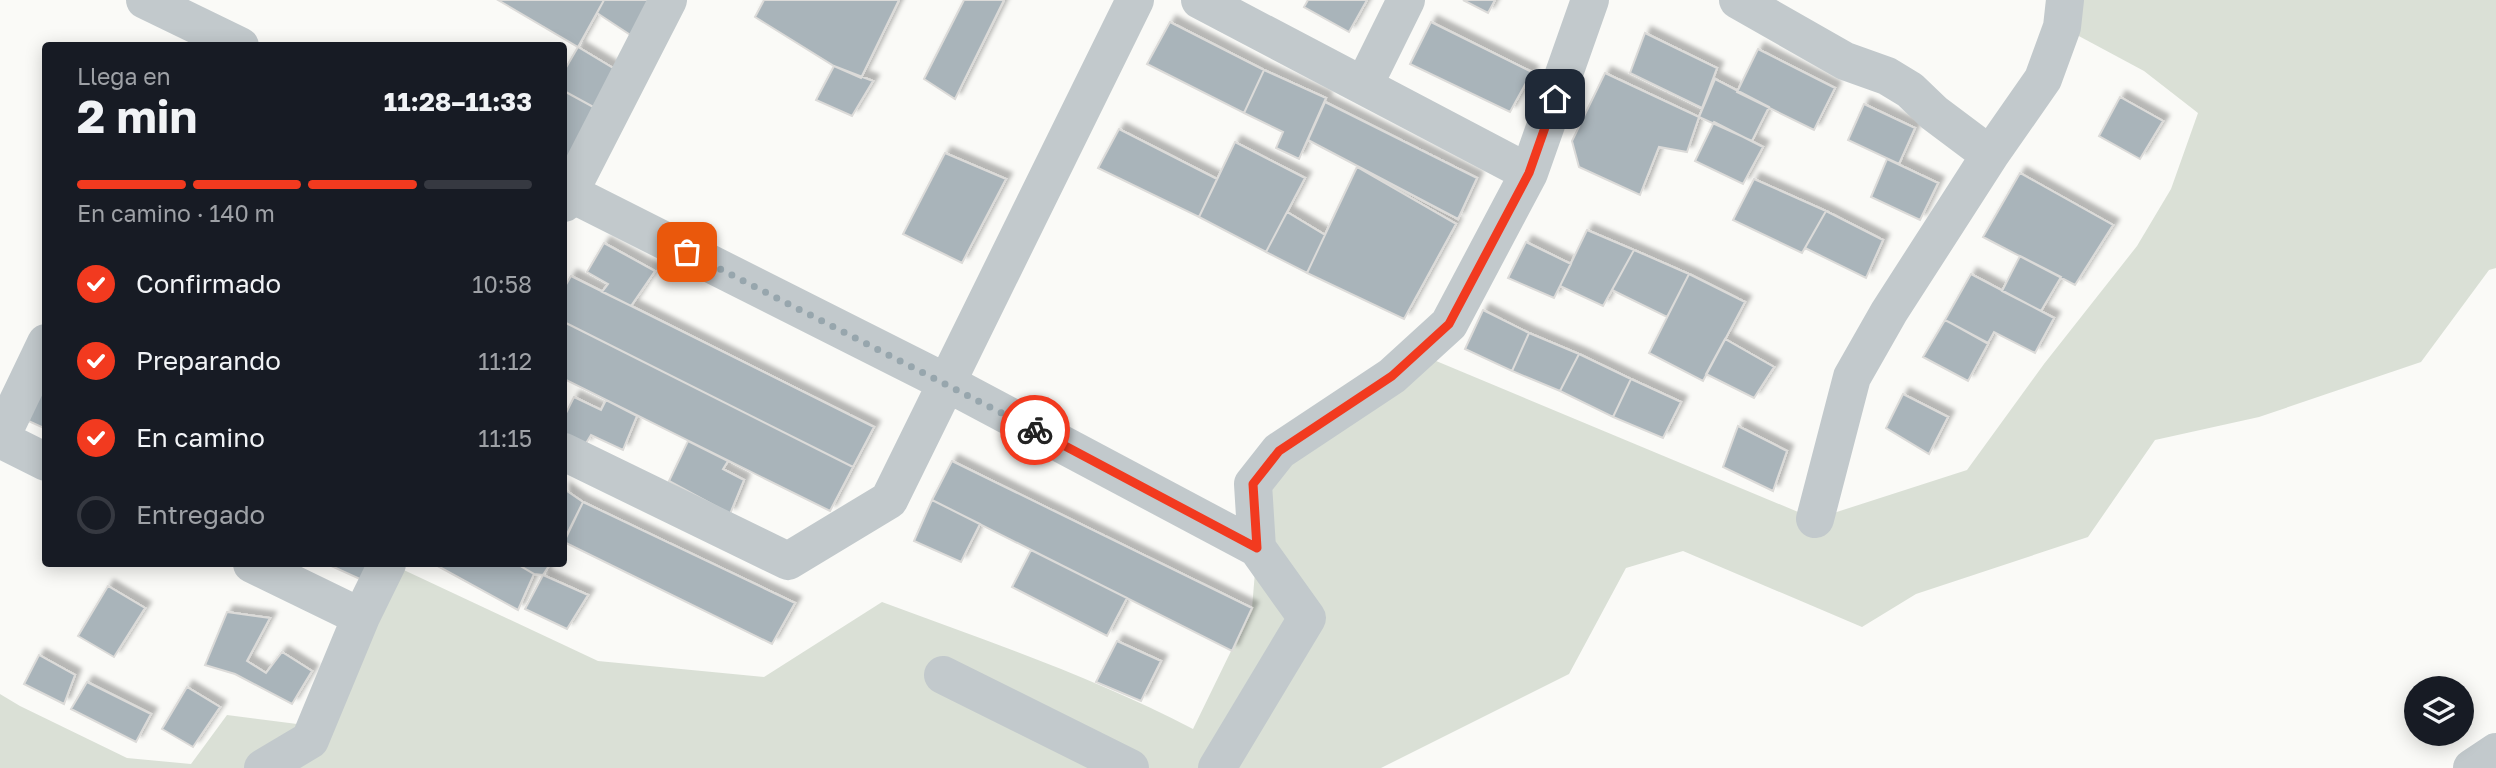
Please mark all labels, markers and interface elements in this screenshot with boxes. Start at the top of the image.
text: Llega en [77,62,171,90]
pin [1525,69,1585,129]
icon: home [1536,80,1574,118]
text: 11:28–11:33 [384,86,532,117]
text: 2 min [77,88,197,143]
text: En camino · 140 m [77,199,275,227]
pin [657,222,717,282]
icon: bag [668,233,706,271]
icon: check [77,265,115,303]
text: Confirmado [136,268,281,299]
text: 10:58 [472,270,532,298]
icon: check [77,342,115,380]
text: Preparando [136,345,281,376]
text: 11:12 [478,347,532,375]
courier [1000,395,1070,465]
icon: bike [1016,411,1054,449]
icon: check [77,419,115,457]
text: En camino [136,422,265,453]
text: 11:15 [478,424,532,452]
text: Entregado [136,499,265,530]
map controls [2404,676,2474,746]
button: layers [2404,676,2474,746]

